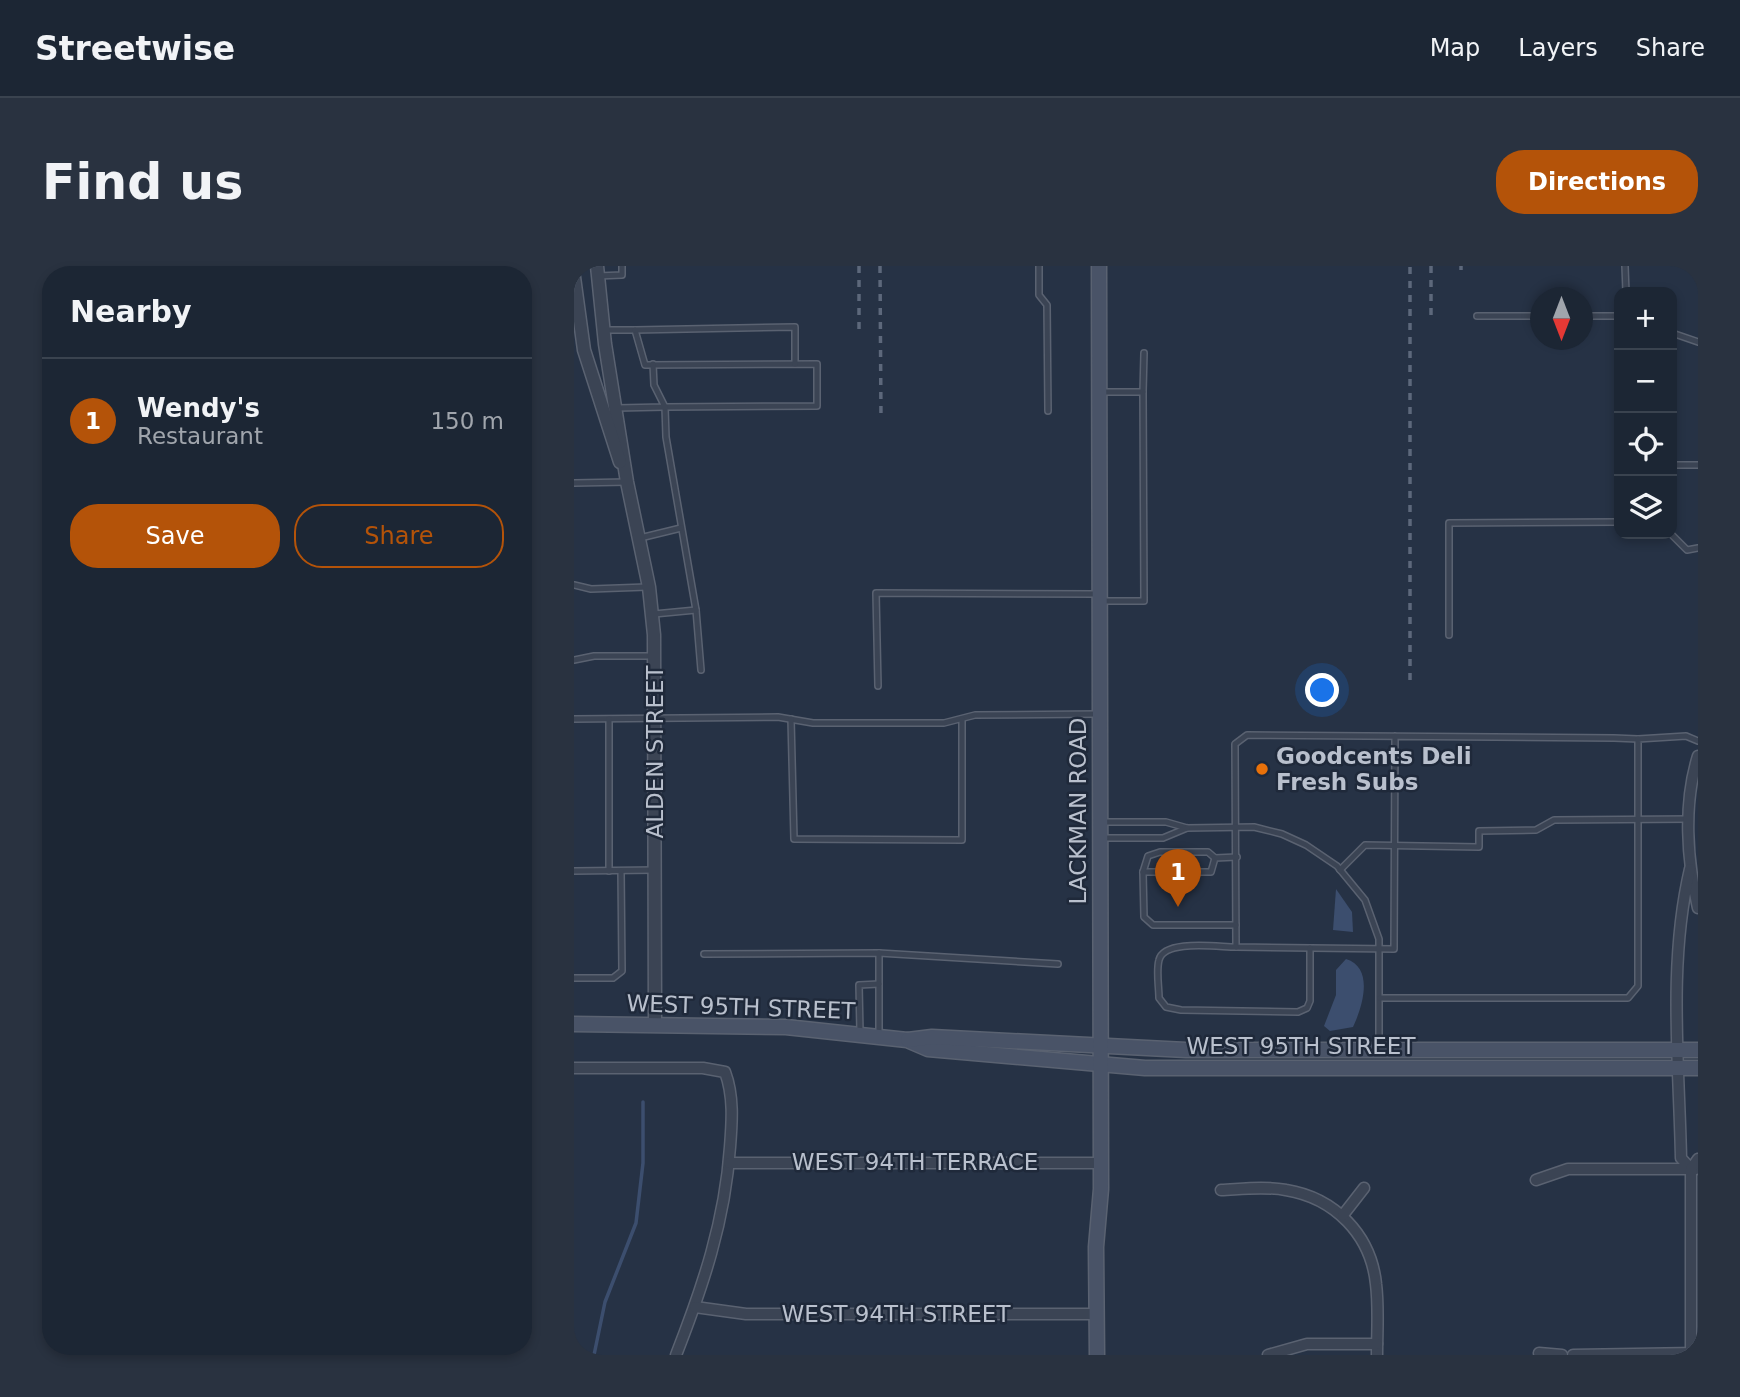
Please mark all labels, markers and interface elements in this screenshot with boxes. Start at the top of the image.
text: Streetwise [35,29,235,68]
text: Map [1430,34,1480,62]
text: Layers [1518,34,1598,62]
text: Share [1636,34,1705,62]
button: Directions [1496,150,1698,214]
text: Find us [42,154,243,211]
north arrow [1530,287,1593,350]
map controls [1614,287,1677,539]
button: + [1614,287,1677,350]
text: Nearby [70,294,192,329]
button: − [1614,350,1677,413]
text: Wendy's [137,393,260,423]
text: 1 [85,408,101,434]
text: 150 m [430,408,504,434]
button: locate [1614,413,1677,476]
text: Restaurant [137,423,263,449]
button: layers [1614,476,1677,539]
button: Save [70,504,280,568]
button: Share [294,504,504,568]
street label: ALDEN STREET [642,665,668,839]
your location [1305,673,1339,707]
street label: LACKMAN ROAD [1065,717,1091,905]
place label: Goodcents Deli Fresh Subs [1276,743,1472,795]
marker: Goodcents Deli Fresh Subs [1254,761,1270,777]
pin: 1 [1155,849,1201,907]
street label: WEST 95TH STREET [626,990,857,1024]
street label: WEST 95TH STREET [1187,1033,1416,1059]
street label: WEST 94TH TERRACE [792,1149,1038,1175]
street label: WEST 94TH STREET [782,1301,1011,1327]

